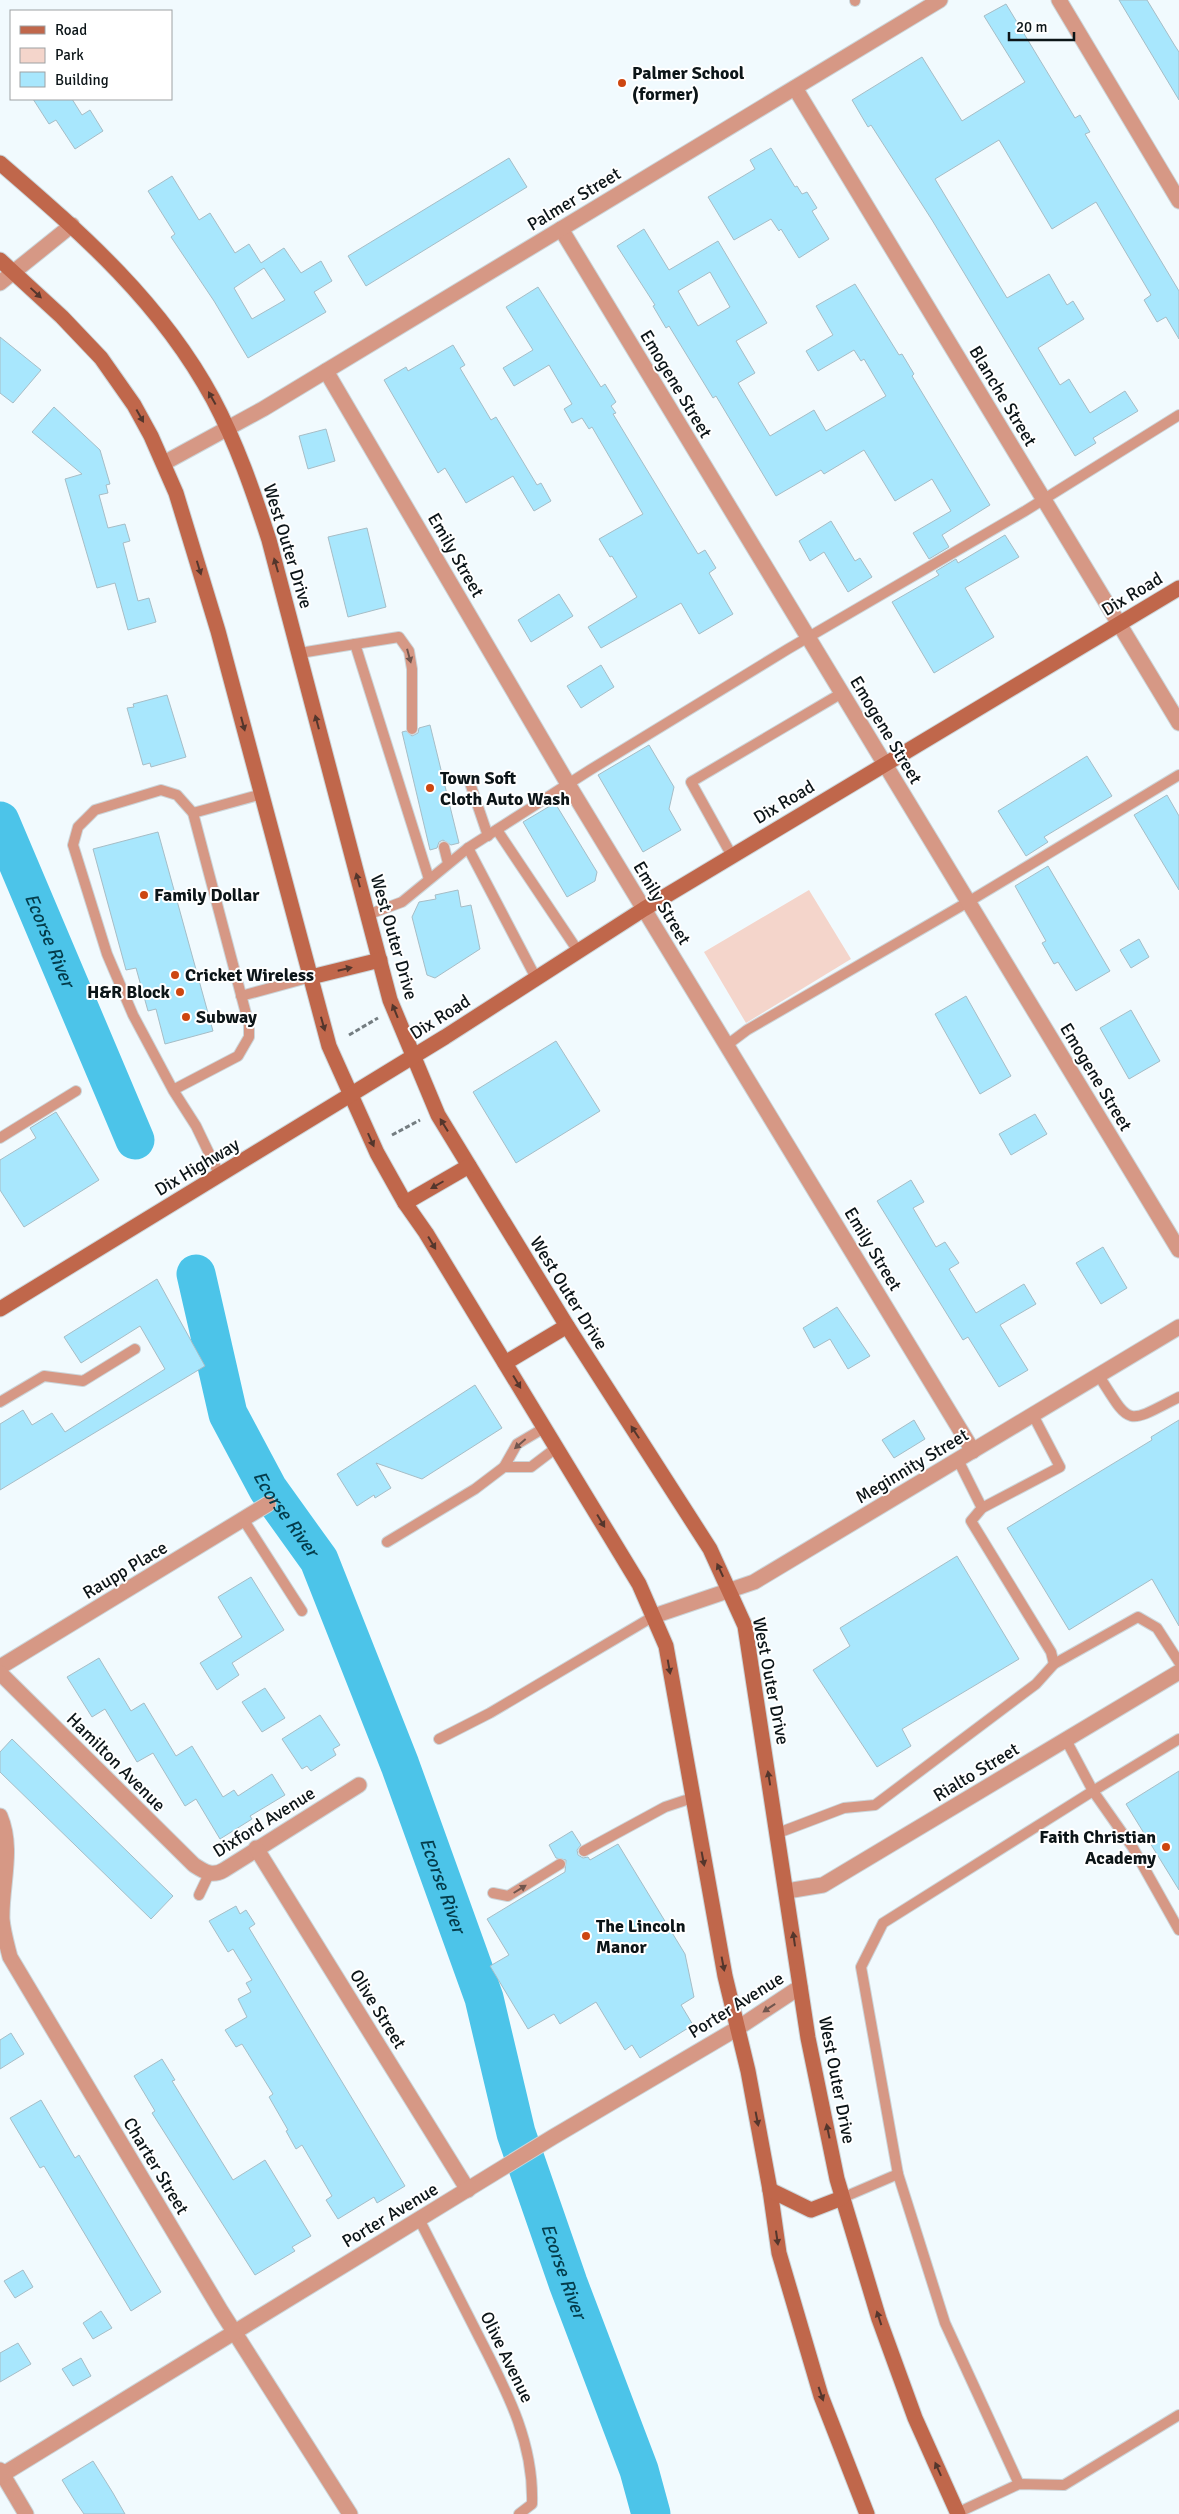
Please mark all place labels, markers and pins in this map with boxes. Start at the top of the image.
place label: Palmer School (former) [632,62,745,105]
marker: Palmer School (former) [616,77,628,89]
place label: Town Soft Cloth Auto Wash [440,767,570,810]
marker: Town Soft Cloth Auto Wash [424,782,436,794]
place label: Family Dollar [154,884,260,906]
marker: Family Dollar [138,889,150,901]
place label: Cricket Wireless [185,964,314,986]
marker: Cricket Wireless [169,969,181,981]
place label: H&R Block [87,981,171,1003]
marker: H&R Block [174,986,186,998]
place label: Subway [196,1006,257,1028]
marker: Subway [180,1011,192,1023]
place label: Faith Christian Academy [1039,1826,1156,1869]
marker: Faith Christian Academy [1160,1841,1172,1853]
place label: The Lincoln Manor [596,1915,686,1958]
marker: The Lincoln Manor [580,1930,592,1942]

